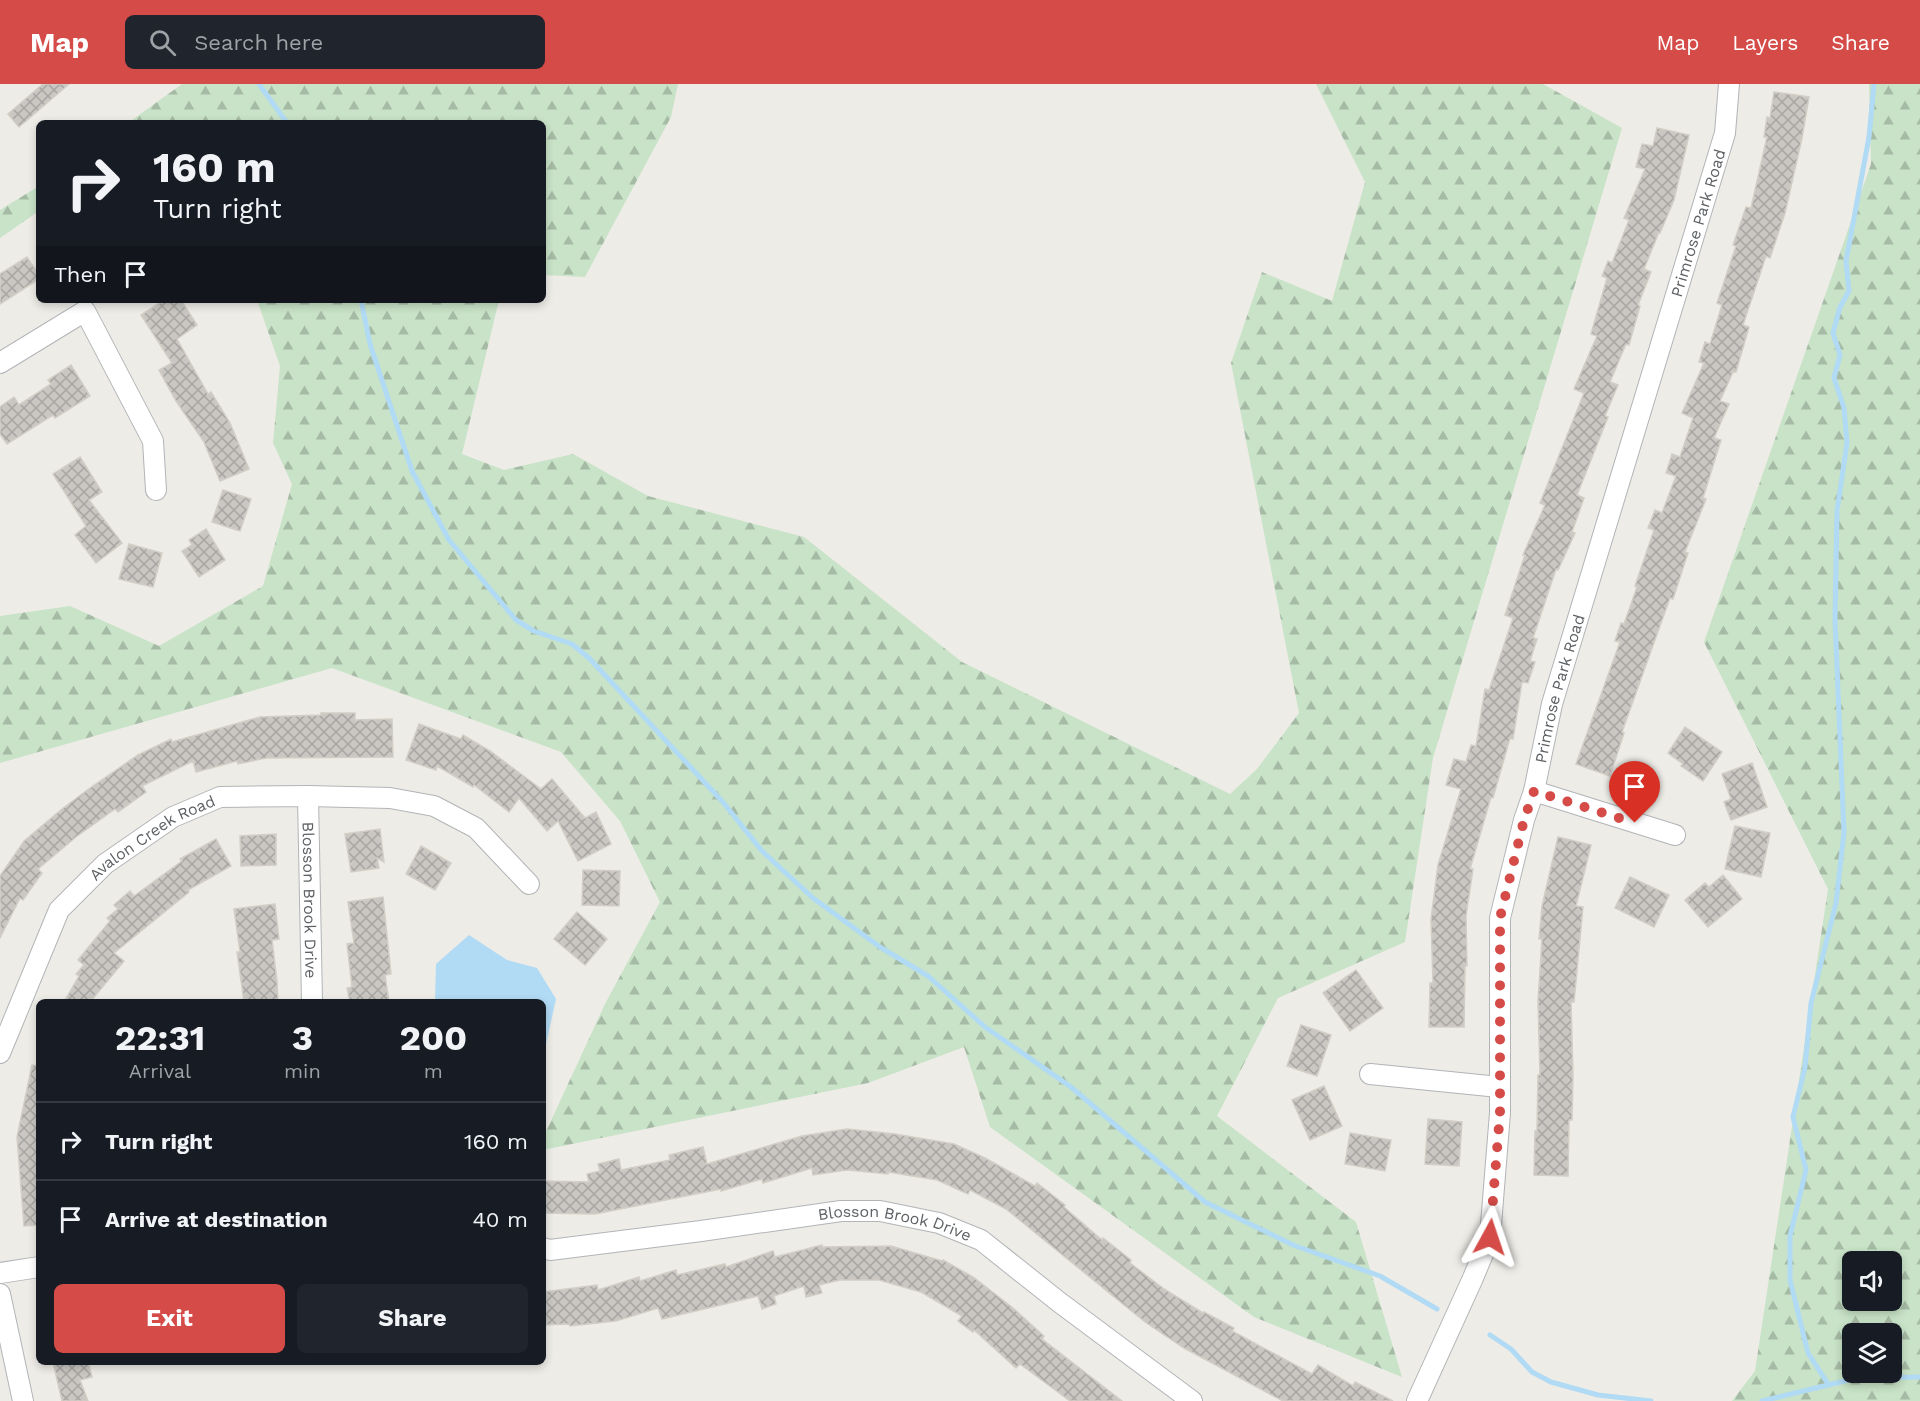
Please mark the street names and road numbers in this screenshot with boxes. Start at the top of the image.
street label: Primrose Park Road [1666,147,1729,299]
street label: Primrose Park Road [1531,612,1588,765]
street label: Avalon Creek Road [85,791,218,884]
street label: Blosson Brook Drive [299,821,321,979]
street label: Blosson Brook Drive [817,1201,974,1245]

